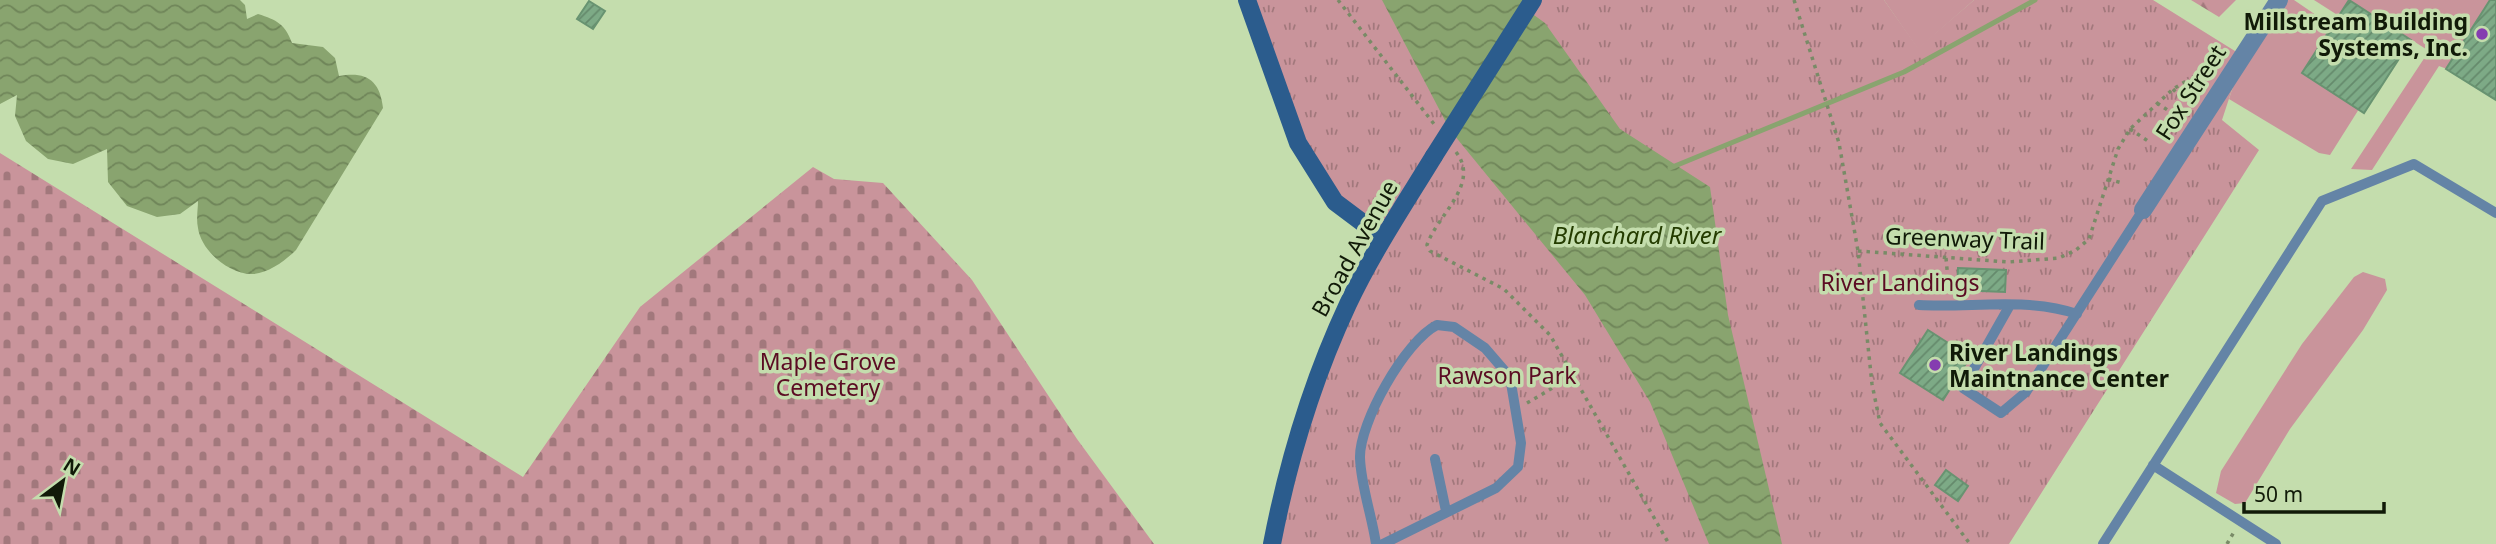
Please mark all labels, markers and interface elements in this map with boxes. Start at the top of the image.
place label: Millstream Building Systems, Inc. [2244,5,2468,63]
marker: Millstream Building Systems, Inc. [2474,26,2490,42]
street label: Fox Street [2147,38,2233,146]
street label: Broad Avenue [1303,174,1405,322]
water label: Blanchard River [1553,218,1723,251]
street label: Greenway Trail [1884,219,2046,257]
park label: River Landings [1821,266,1980,298]
place label: River Landings Maintnance Center [1949,336,2169,394]
park label: Maple Grove Cemetery [760,345,896,403]
marker: River Landings Maintnance Center [1927,357,1943,373]
park label: Rawson Park [1437,359,1577,391]
north arrow [28,446,98,516]
text: N [59,451,85,482]
scale bar [2244,470,2384,514]
text: 50 m [2254,480,2303,508]

